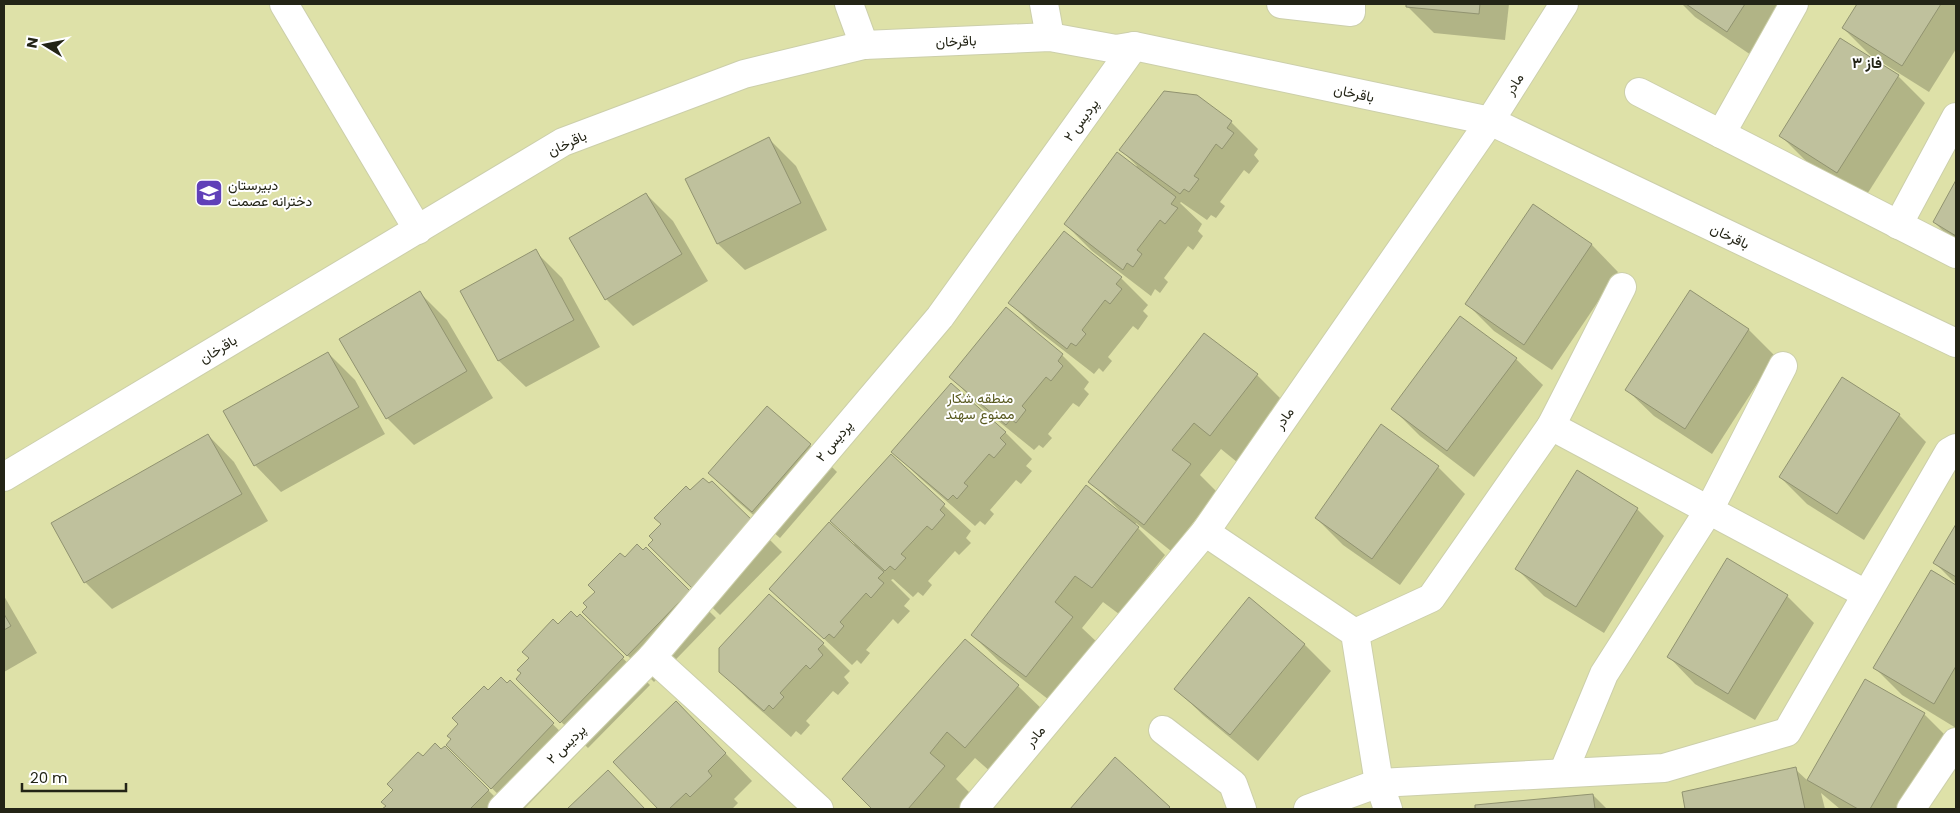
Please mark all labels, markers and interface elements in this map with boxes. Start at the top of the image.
north arrow [20,20,70,70]
street label: باقرخان [935,30,977,52]
text: N [21,36,43,50]
district label: فاز ۳ [1852,52,1882,73]
street label: مادر [1499,69,1528,100]
street label: باقرخان [1332,79,1376,107]
street label: پردیس ۲ [1059,94,1103,146]
street label: باقرخان [544,125,590,161]
place label: دبیرستان دخترانه عصمت [228,175,312,211]
school or university icon: دبیرستان دخترانه عصمت [194,178,224,208]
street label: باقرخان [1707,218,1753,254]
street label: باقرخان [195,330,241,368]
park label: منطقه شکار ممنوع سهند [945,388,1015,425]
street label: مادر [1269,403,1299,434]
street label: پردیس ۲ [811,416,857,466]
street label: پردیس ۲ [542,720,590,768]
street label: مادر [1019,721,1050,752]
scale bar [22,760,126,792]
text: 20 m [30,767,68,788]

